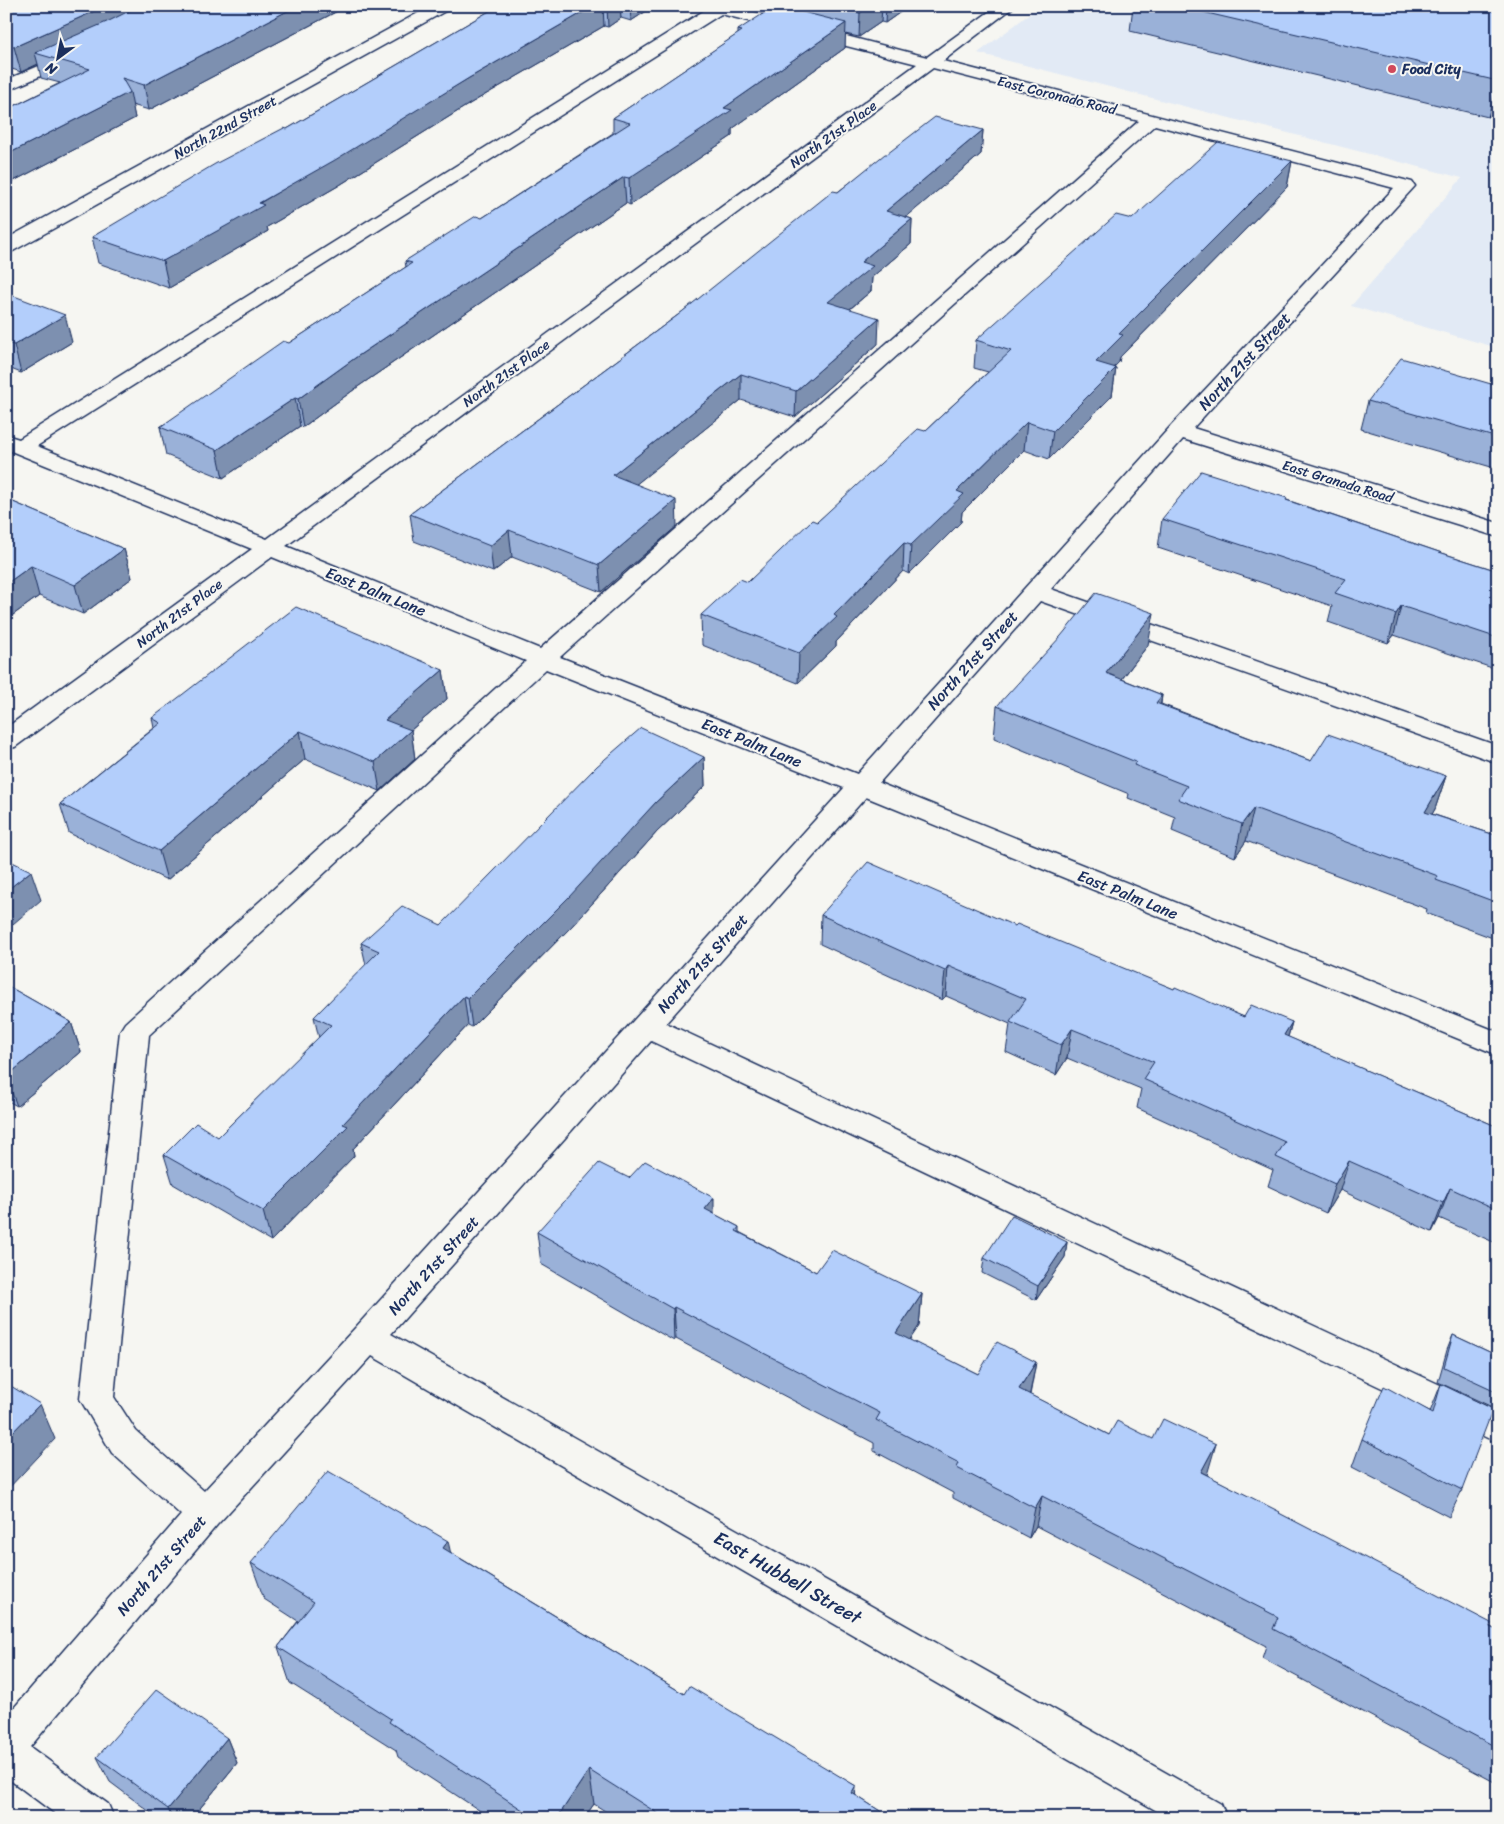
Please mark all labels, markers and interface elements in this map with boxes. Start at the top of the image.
north arrow [32,32,82,82]
text: N [40,55,63,82]
place label: Food City [1401,57,1462,82]
marker: Food City [1386,63,1398,75]
street label: East Coronado Road [995,69,1121,123]
street label: North 22nd Street [169,89,282,166]
street label: North 21st Place [784,94,883,175]
street label: North 21st Street [1191,305,1298,417]
street label: North 21st Place [457,333,556,414]
street label: East Granada Road [1279,453,1398,511]
street label: East Palm Lane [321,558,431,625]
street label: North 21st Place [130,572,228,655]
street label: North 21st Street [919,604,1025,717]
street label: East Palm Lane [697,709,807,776]
street label: East Palm Lane [1073,861,1183,928]
street label: North 21st Street [649,907,755,1020]
street label: North 21st Street [380,1209,486,1322]
street label: North 21st Street [109,1508,214,1623]
street label: East Hubbell Street [707,1522,869,1634]

